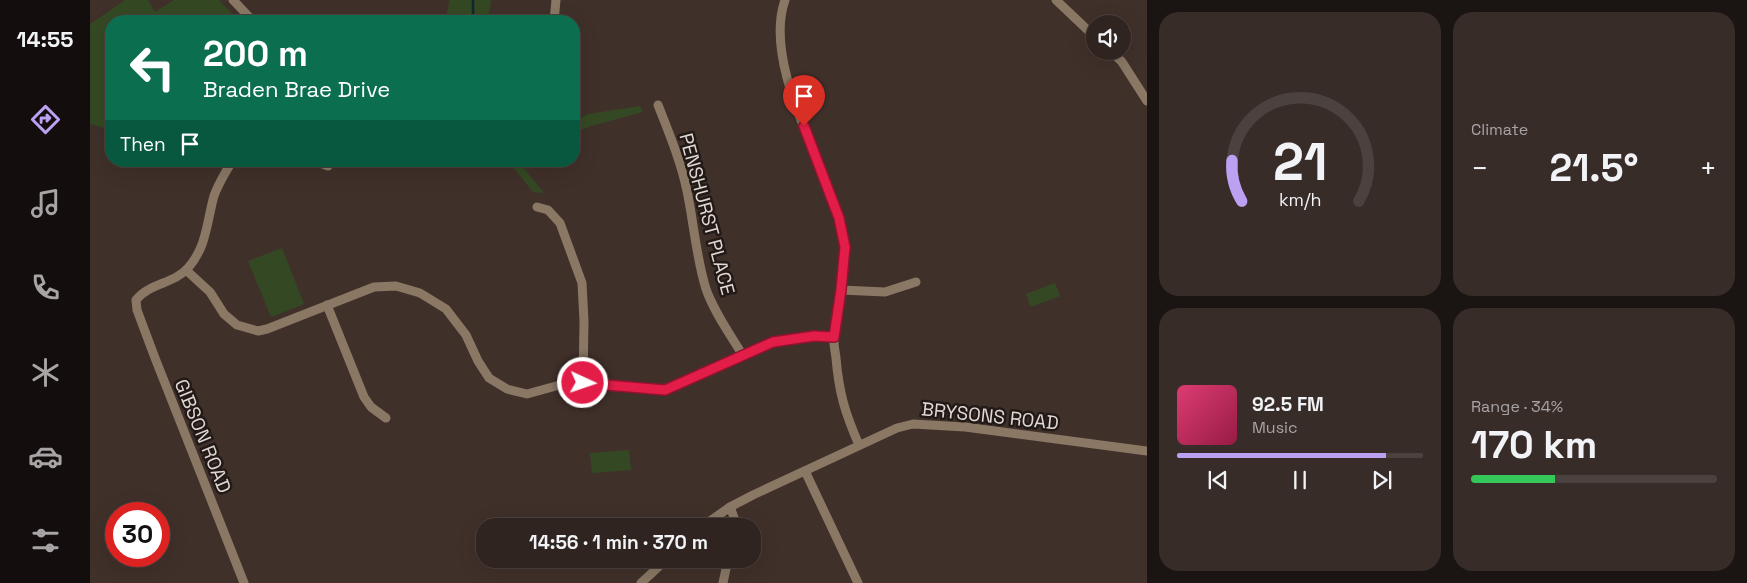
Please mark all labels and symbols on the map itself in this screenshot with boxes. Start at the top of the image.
pin [783,75,825,126]
street label: PENSHURST PLACE [673,130,741,298]
position arrow [556,356,608,408]
street label: GIBSON ROAD [169,375,237,497]
street label: BRYSONS ROAD [920,396,1060,436]
speed limit sign: 30 [105,502,170,567]

